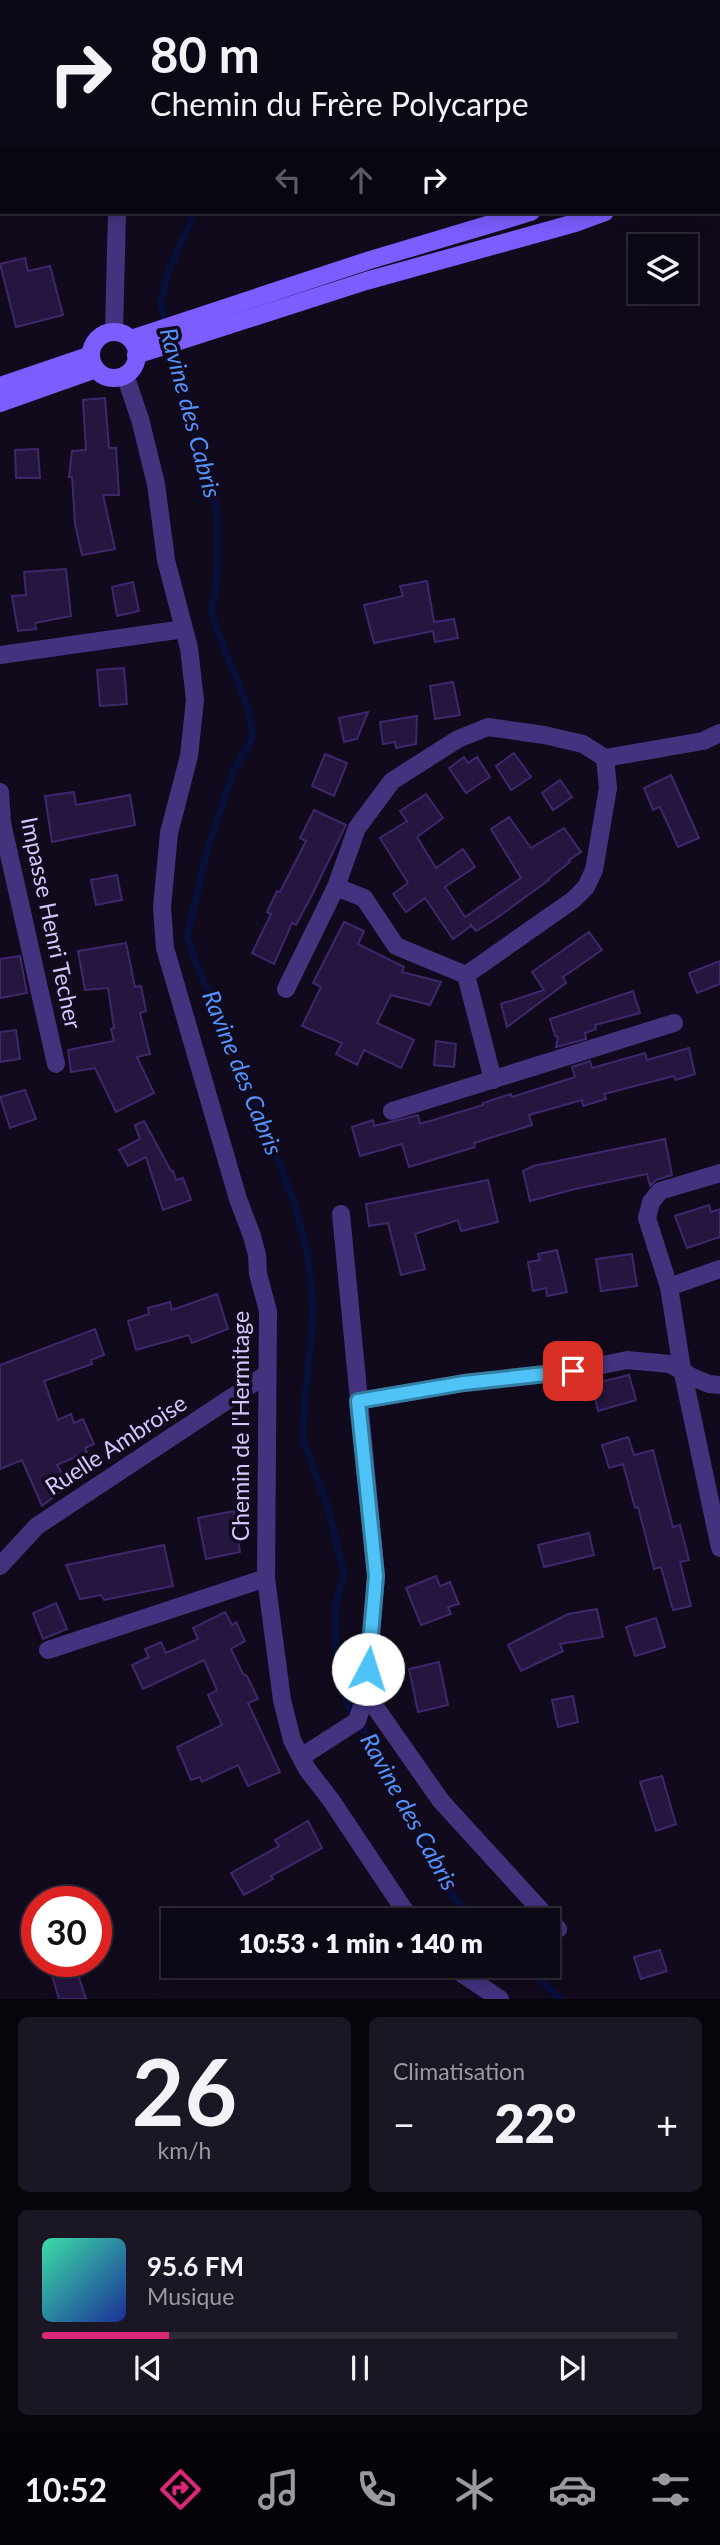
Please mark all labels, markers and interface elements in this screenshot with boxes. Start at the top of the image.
text: 80 m [150,25,260,83]
icon: right [35,28,126,119]
text: Chemin du Frère Polycarpe [150,84,529,123]
icon: left [269,161,307,199]
icon: ahead [342,161,380,199]
icon: right [415,161,453,199]
map controls [628,234,698,304]
button: layers [628,234,698,304]
water label: Ravine des Cabris [155,324,228,501]
street label: Impasse Henri Techer [16,814,88,1032]
water label: Ravine des Cabris [197,986,290,1159]
street label: Chemin de l'Hermitage [226,1311,254,1541]
pin [543,1341,603,1401]
icon: arrive [554,1352,592,1390]
street label: Ruelle Ambroise [40,1388,191,1500]
position arrow [331,1632,405,1706]
water label: Ravine des Cabris [355,1728,466,1895]
speed limit sign: 30 [21,1886,112,1977]
text: 10:53 · 1 min · 140 m [238,1927,483,1959]
text: 26 [132,2036,237,2145]
text: Climatisation [393,2057,525,2085]
text: 22° [495,2092,576,2154]
text: − [393,2101,415,2147]
text: + [656,2101,678,2147]
text: km/h [158,2136,211,2164]
text: 95.6 FM [147,2250,244,2282]
text: Musique [147,2282,234,2310]
icon: previous [129,2349,167,2387]
icon: pause [341,2349,379,2387]
icon: next [553,2349,591,2387]
icon: directions [156,2465,205,2514]
icon: music [254,2465,303,2514]
icon: phone [352,2465,401,2514]
icon: climate [450,2465,499,2514]
icon: car [548,2465,597,2514]
icon: filters [646,2465,695,2514]
text: 10:52 [25,2470,107,2509]

